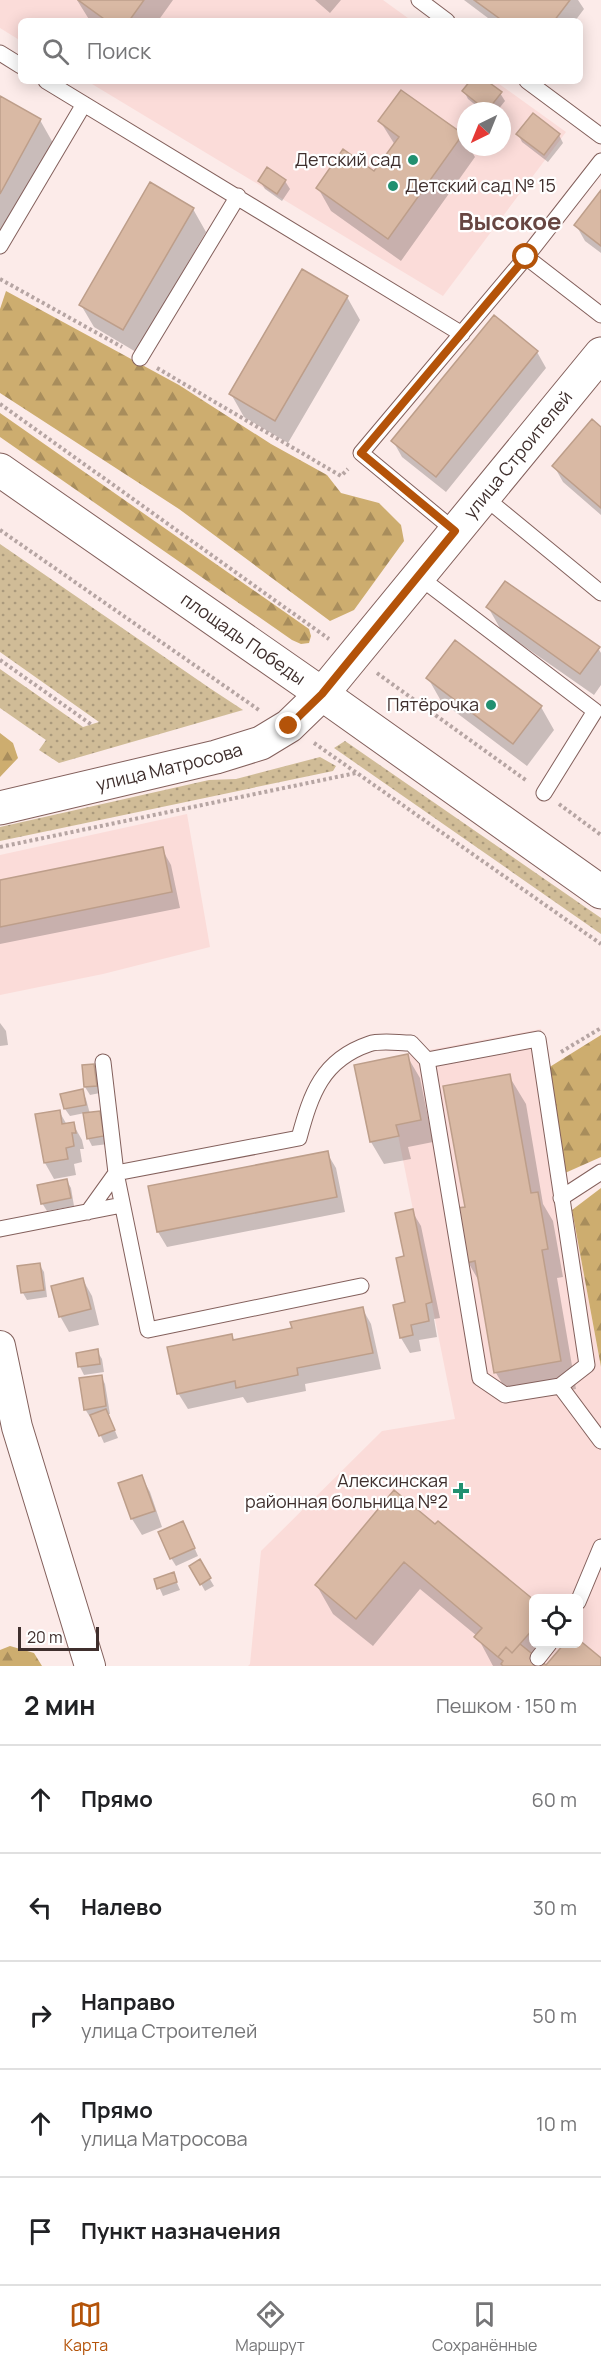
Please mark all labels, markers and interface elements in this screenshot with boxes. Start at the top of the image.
search box [18,18,583,84]
icon: search [39,35,72,68]
text: Поиск [87,36,151,66]
north arrow [457,102,511,156]
place label: Детский сад [295,147,401,171]
marker: Детский сад [406,153,420,167]
place label: Детский сад № 15 [405,173,556,197]
marker: Детский сад № 15 [386,179,400,193]
district label: Высокое [458,204,562,237]
route start [512,243,538,269]
street label: улица Строителей [458,385,577,523]
street label: площадь Победы [177,587,310,690]
place label: Пятёрочка [387,692,479,716]
marker: Пятёрочка [484,698,498,712]
route end [275,712,301,738]
street label: улица Матросова [93,737,245,796]
place label: Алексинская районная больница №2 [245,1468,448,1513]
marker: Алексинская районная больница №2 [452,1482,470,1500]
map controls [529,1594,583,1648]
button: locate [529,1594,583,1648]
scale bar [18,1624,99,1652]
text: 20 m [27,1626,63,1648]
text: 2 мин [24,1687,96,1723]
text: Пешком · 150 m [436,1692,577,1719]
icon: ahead [24,1783,57,1816]
text: Прямо [81,1784,153,1814]
text: 60 m [531,1786,577,1813]
icon: left [24,1891,57,1924]
text: Налево [81,1892,162,1922]
text: 30 m [533,1894,577,1921]
text: Направо [81,1987,175,2017]
icon: right [24,1999,57,2032]
text: 50 m [532,2002,577,2029]
text: улица Строителей [81,2017,257,2044]
text: Прямо [81,2095,153,2125]
icon: ahead [24,2107,57,2140]
text: 10 m [536,2110,577,2137]
text: улица Матросова [81,2125,248,2152]
icon: arrive [24,2215,57,2248]
text: Пункт назначения [81,2216,281,2246]
tab: Карта [64,2298,108,2356]
tab: Маршрут [235,2298,305,2356]
tab: Сохранённые [432,2298,537,2356]

